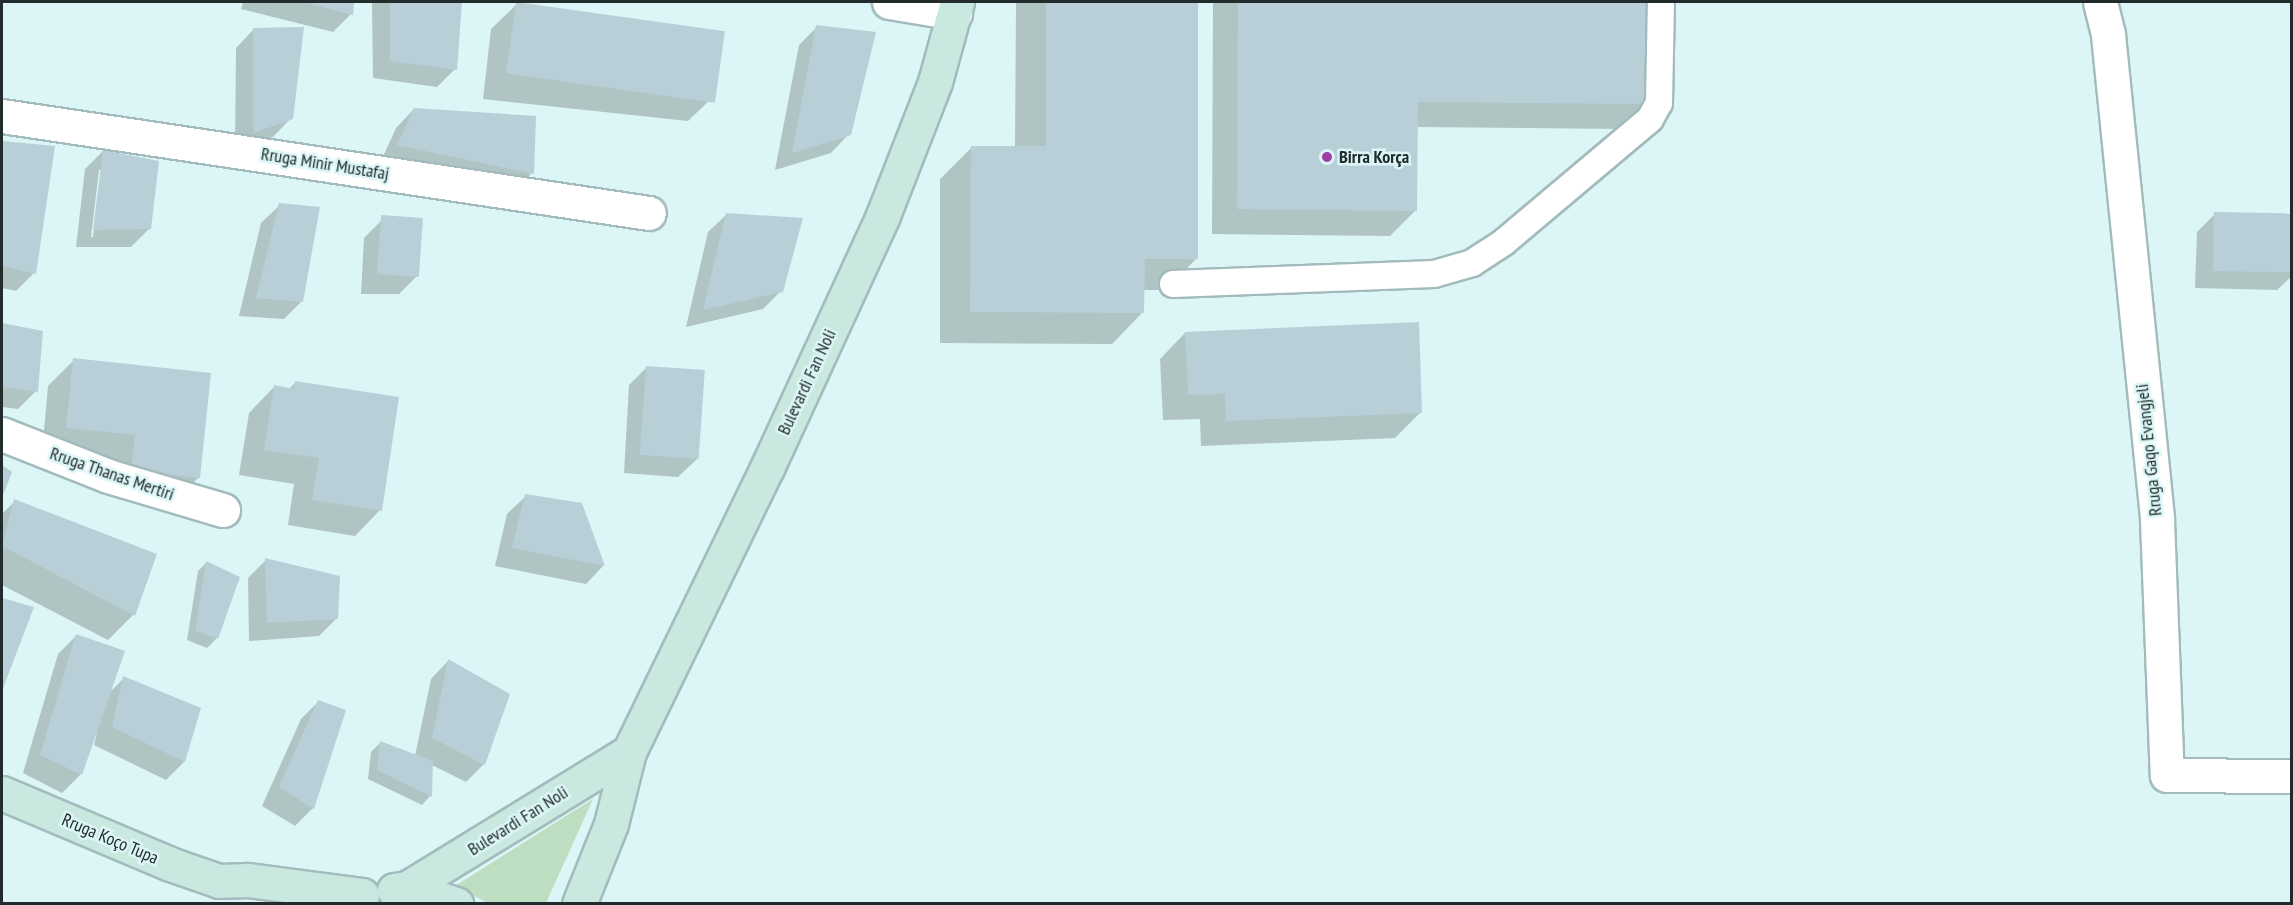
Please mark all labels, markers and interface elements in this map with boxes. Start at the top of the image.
street label: Rruga Minir Mustafaj [259,143,391,185]
place label: Birra Korça [1339,146,1409,168]
marker: Birra Korça [1320,150,1334,164]
street label: Bulevardi Fan Noli [773,326,841,438]
street label: Rruga Gaqo Evangjeli [2131,383,2167,517]
street label: Rruga Thanas Mertiri [47,443,177,505]
street label: Bulevardi Fan Noli [464,782,572,860]
street label: Rruga Koço Tupa [58,809,162,869]

